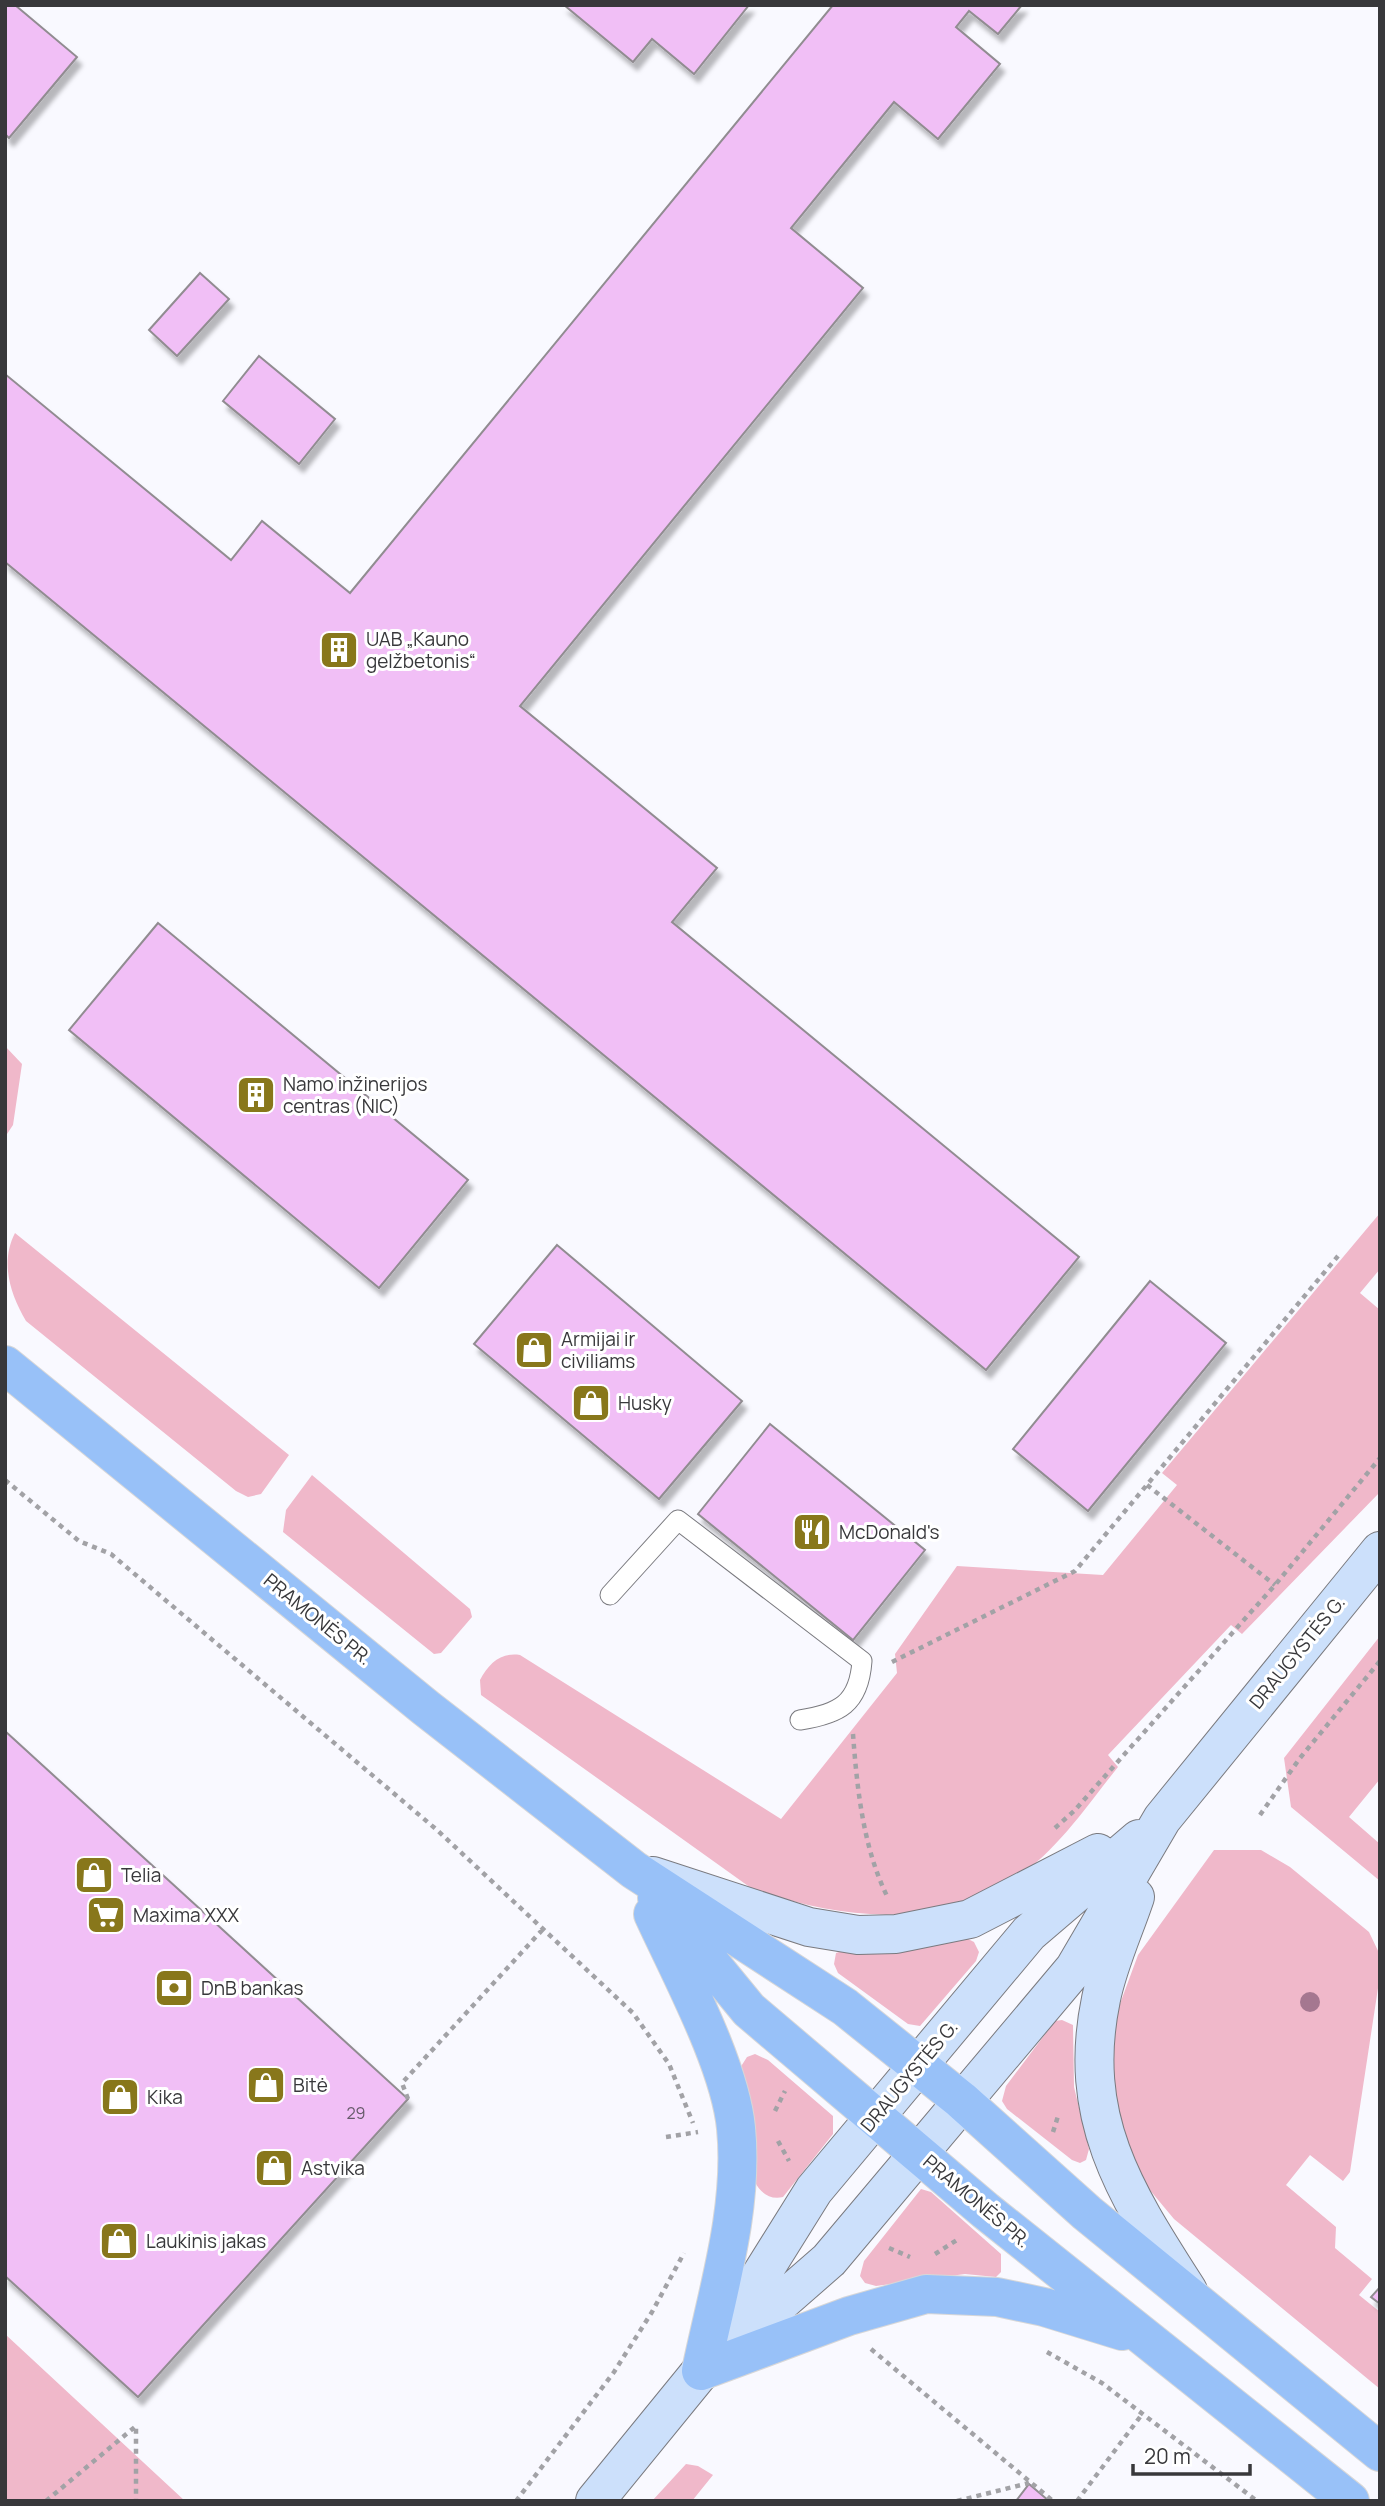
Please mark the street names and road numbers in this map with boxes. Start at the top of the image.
street label: PRAMONĖS PR. [258,1567,378,1671]
street label: DRAUGYSTĖS G. [1243,1590,1351,1714]
street label: DRAUGYSTĖS G. [854,2015,964,2137]
street label: PRAMONĖS PR. [918,2149,1036,2253]

